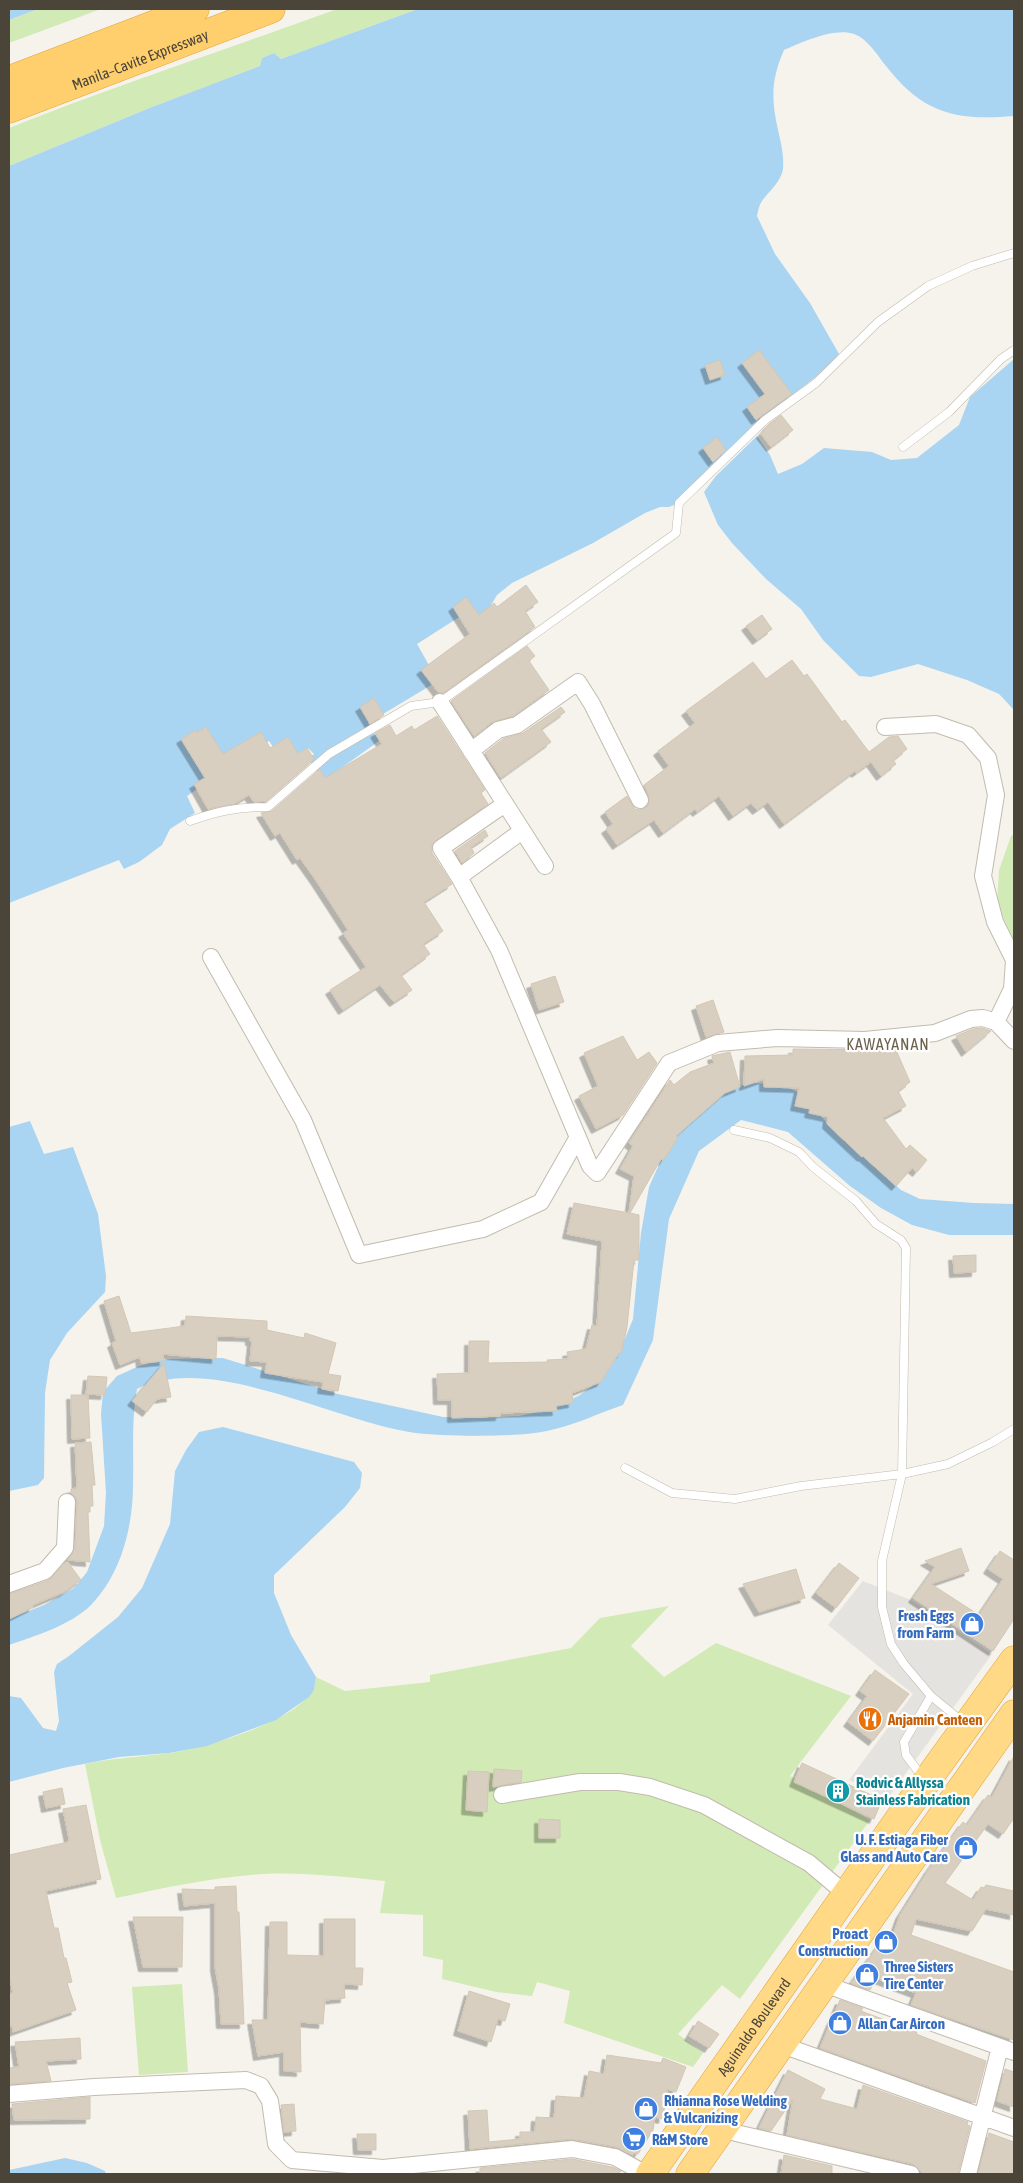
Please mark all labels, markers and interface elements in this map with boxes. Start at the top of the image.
street label: Manila–Cavite Expressway [69,25,210,93]
district label: KAWAYANAN [846,1035,930,1053]
place label: Fresh Eggs from Farm [897,1607,955,1641]
shop icon: Fresh Eggs from Farm [959,1611,985,1637]
restaurant icon: Anjamin Canteen [857,1706,883,1732]
place label: Anjamin Canteen [887,1711,983,1728]
place label: Rodvic & Allyssa Stainless Fabrication [856,1774,970,1808]
building icon: Rodvic & Allyssa Stainless Fabrication [825,1778,851,1804]
place label: U. F. Estiaga Fiber Glass and Auto Care [840,1831,949,1865]
shop icon: U. F. Estiaga Fiber Glass and Auto Care [953,1835,979,1861]
place label: Proact Construction [798,1925,869,1959]
shop icon: Proact Construction [873,1929,899,1955]
place label: Three Sisters Tire Center [884,1958,954,1992]
shop icon: Three Sisters Tire Center [854,1962,880,1988]
street label: Aguinaldo Boulevard [713,1975,793,2079]
shop icon: Allan Car Aircon [827,2010,853,2036]
place label: Allan Car Aircon [857,2015,945,2032]
place label: Rhianna Rose Welding & Vulcanizing [664,2092,787,2126]
shop icon: Rhianna Rose Welding & Vulcanizing [633,2096,659,2122]
supermarket icon: R&M Store [621,2126,647,2152]
place label: R&M Store [652,2131,708,2148]

